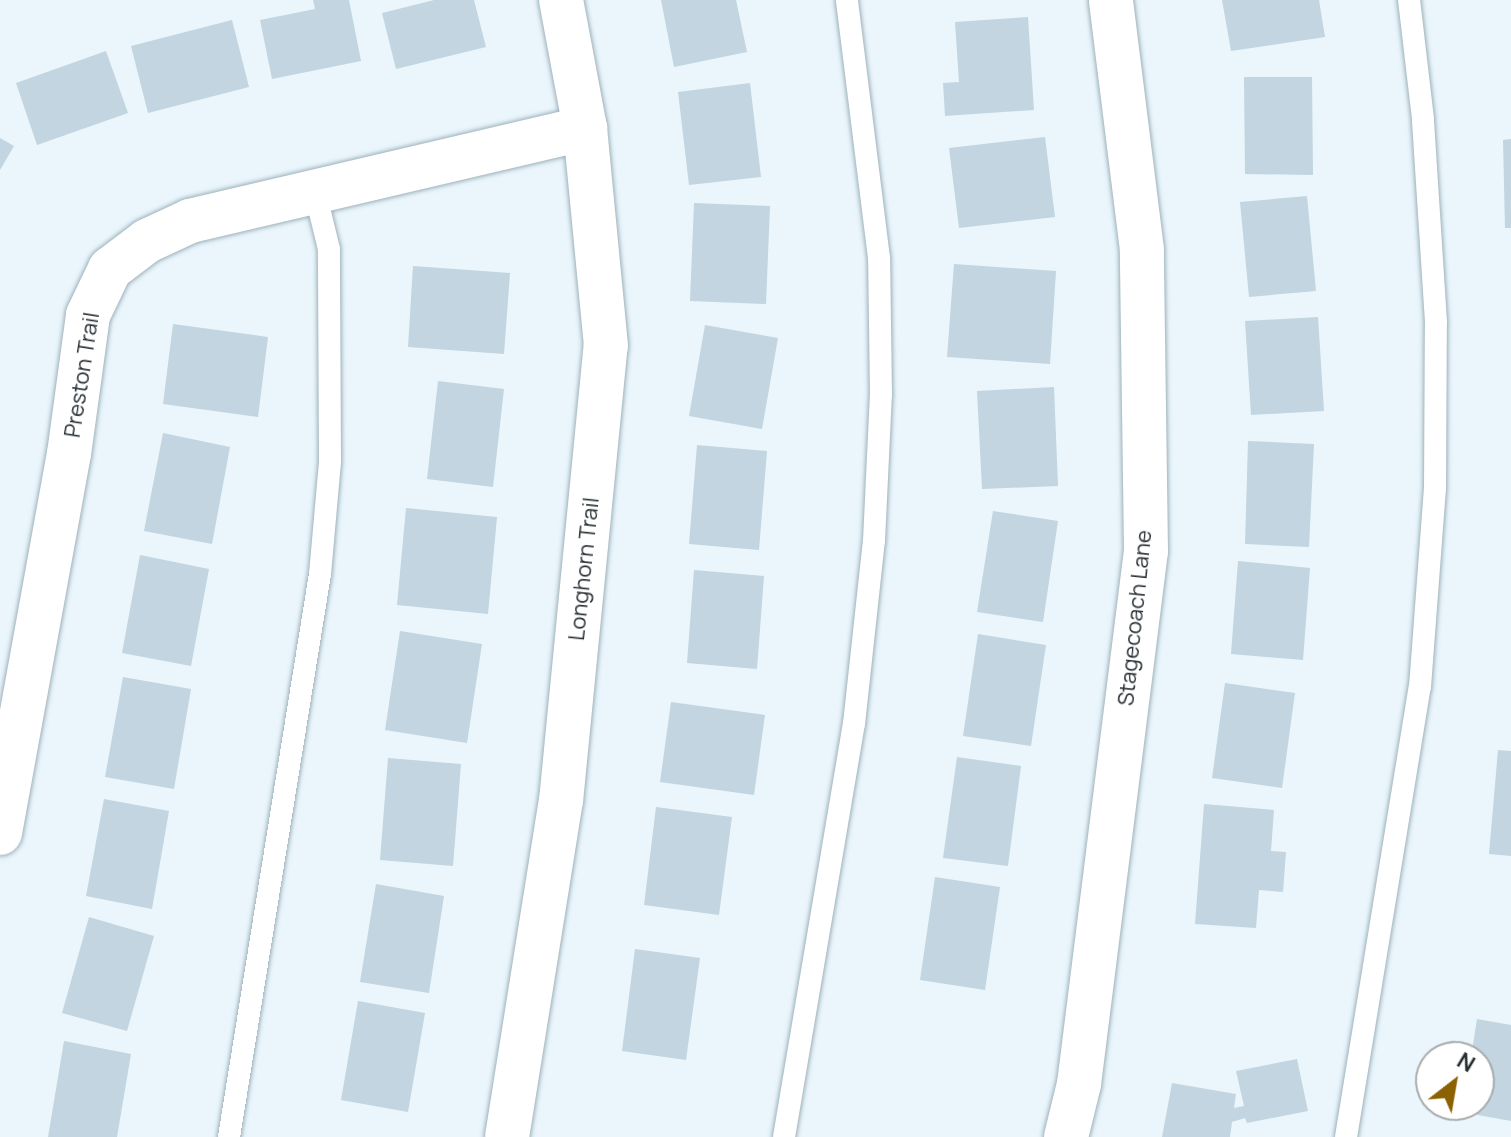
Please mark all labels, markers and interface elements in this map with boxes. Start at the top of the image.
street label: Preston Trail [59,311,105,439]
street label: Longhorn Trail [563,496,605,642]
street label: Stagecoach Lane [1113,529,1157,707]
north arrow [1415,1041,1495,1121]
text: N [1452,1045,1481,1079]

